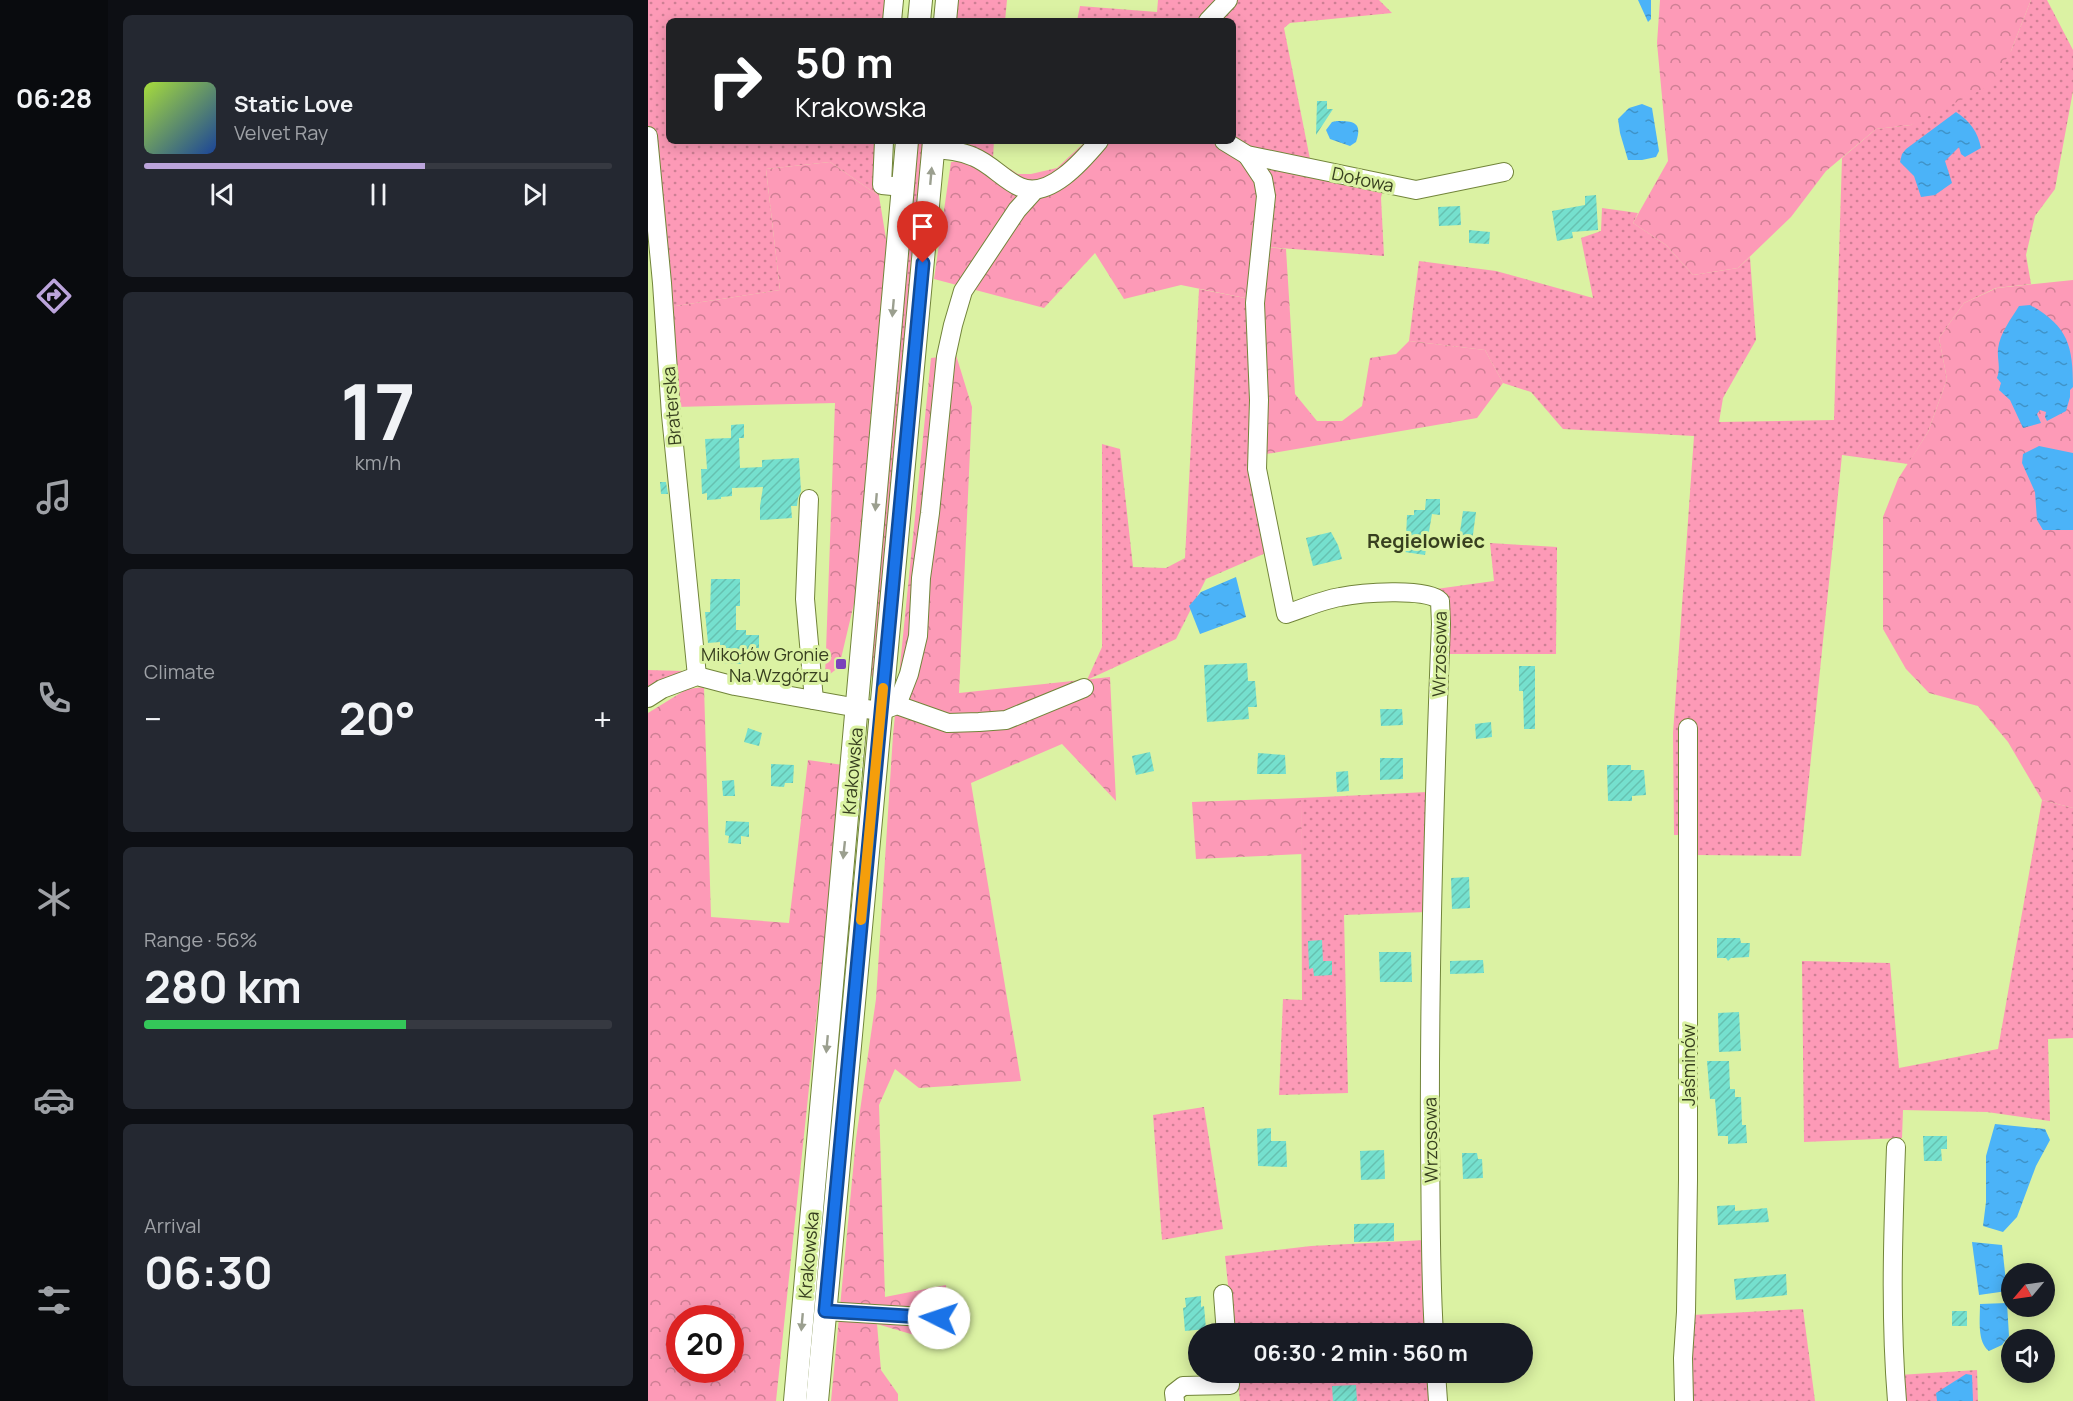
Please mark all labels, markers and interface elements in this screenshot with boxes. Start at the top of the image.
text: 50 m [795,33,893,91]
icon: right [696,42,774,120]
text: 06:28 [16,79,92,116]
text: Krakowska [795,88,927,125]
text: Static Love [234,89,353,119]
text: Velvet Ray [234,119,328,146]
street label: Dołowa [1330,161,1396,197]
one-way arrow [926,166,936,185]
icon: previous [206,178,239,211]
icon: pause [362,178,395,211]
icon: next [518,178,551,211]
pin [897,201,948,263]
icon: arrive [906,210,939,243]
icon: directions [33,275,75,317]
one-way arrow [888,298,898,317]
text: 17 [340,357,416,463]
street label: Braterska [656,366,686,446]
text: km/h [355,449,401,476]
icon: music [33,476,75,518]
one-way arrow [871,492,881,511]
district label: Regielowiec [1367,527,1485,554]
street label: Wrzosowa [1426,611,1452,697]
place label: Mikołów Gronie Na Wzgórzu [701,642,829,687]
marker: Mikołów Gronie Na Wzgórzu [834,657,848,671]
text: Climate [144,658,215,685]
icon: phone [33,677,75,719]
text: 20° [339,687,416,749]
text: − [144,696,162,741]
text: + [593,696,612,741]
street label: Krakowska [836,726,868,816]
one-way arrow [839,840,849,859]
icon: climate [33,878,75,920]
text: Range · 56% [144,926,258,953]
text: 280 km [144,955,302,1017]
street label: Jaśminów [1676,1024,1700,1106]
one-way arrow [822,1034,832,1053]
icon: car [33,1079,75,1121]
street label: Wrzosowa [1417,1097,1443,1183]
street label: Krakowska [792,1210,824,1300]
text: Arrival [144,1212,201,1239]
text: 06:30 [144,1241,273,1303]
north arrow [2001,1263,2055,1317]
map controls [2001,1263,2055,1383]
icon: filters [33,1279,75,1321]
position arrow [907,1286,971,1350]
speed limit sign: 20 [666,1305,744,1383]
one-way arrow [797,1312,807,1331]
button: sound [2001,1329,2055,1383]
text: 06:30 · 2 min · 560 m [1253,1338,1468,1368]

